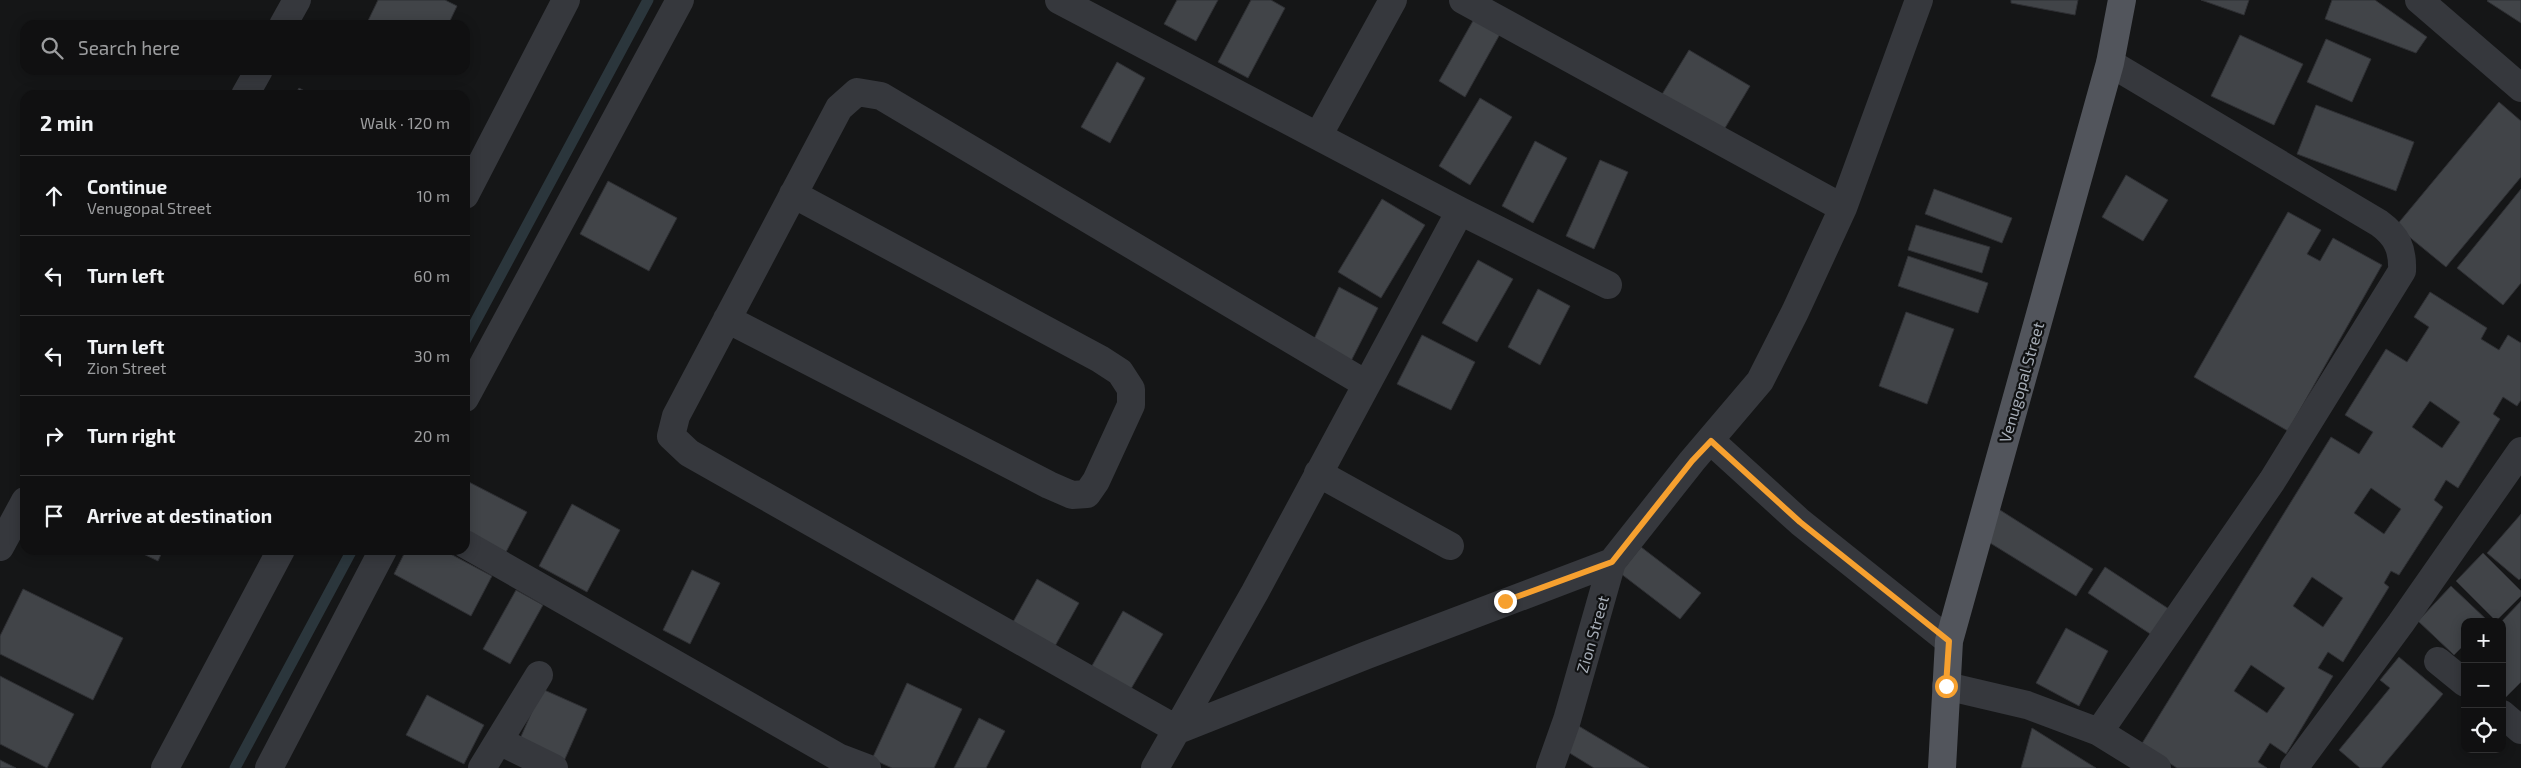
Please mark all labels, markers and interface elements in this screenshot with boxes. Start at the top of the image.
search box [20,20,470,75]
icon: search [38,34,66,62]
text: Search here [78,36,180,59]
text: 2 min [40,110,94,135]
text: Walk · 120 m [360,113,450,132]
text: Continue [87,175,167,198]
icon: ahead [40,182,68,210]
text: 10 m [416,186,450,205]
text: Venugopal Street [87,198,212,217]
icon: left [40,262,68,290]
text: Turn left [87,264,164,287]
text: 60 m [414,266,450,285]
street label: Venugopal Street [1995,320,2047,444]
text: Turn left [87,335,164,358]
icon: left [40,342,68,370]
text: 30 m [414,346,450,365]
text: Zion Street [87,358,166,377]
icon: right [40,422,68,450]
text: Turn right [87,424,175,447]
text: 20 m [414,426,450,445]
icon: arrive [40,502,68,530]
text: Arrive at destination [87,504,272,527]
route end [1494,590,1517,613]
street label: Zion Street [1572,593,1612,675]
map controls [2461,618,2506,753]
button: + [2461,618,2506,663]
button: − [2461,663,2506,708]
route start [1935,675,1958,698]
button: locate [2461,708,2506,753]

